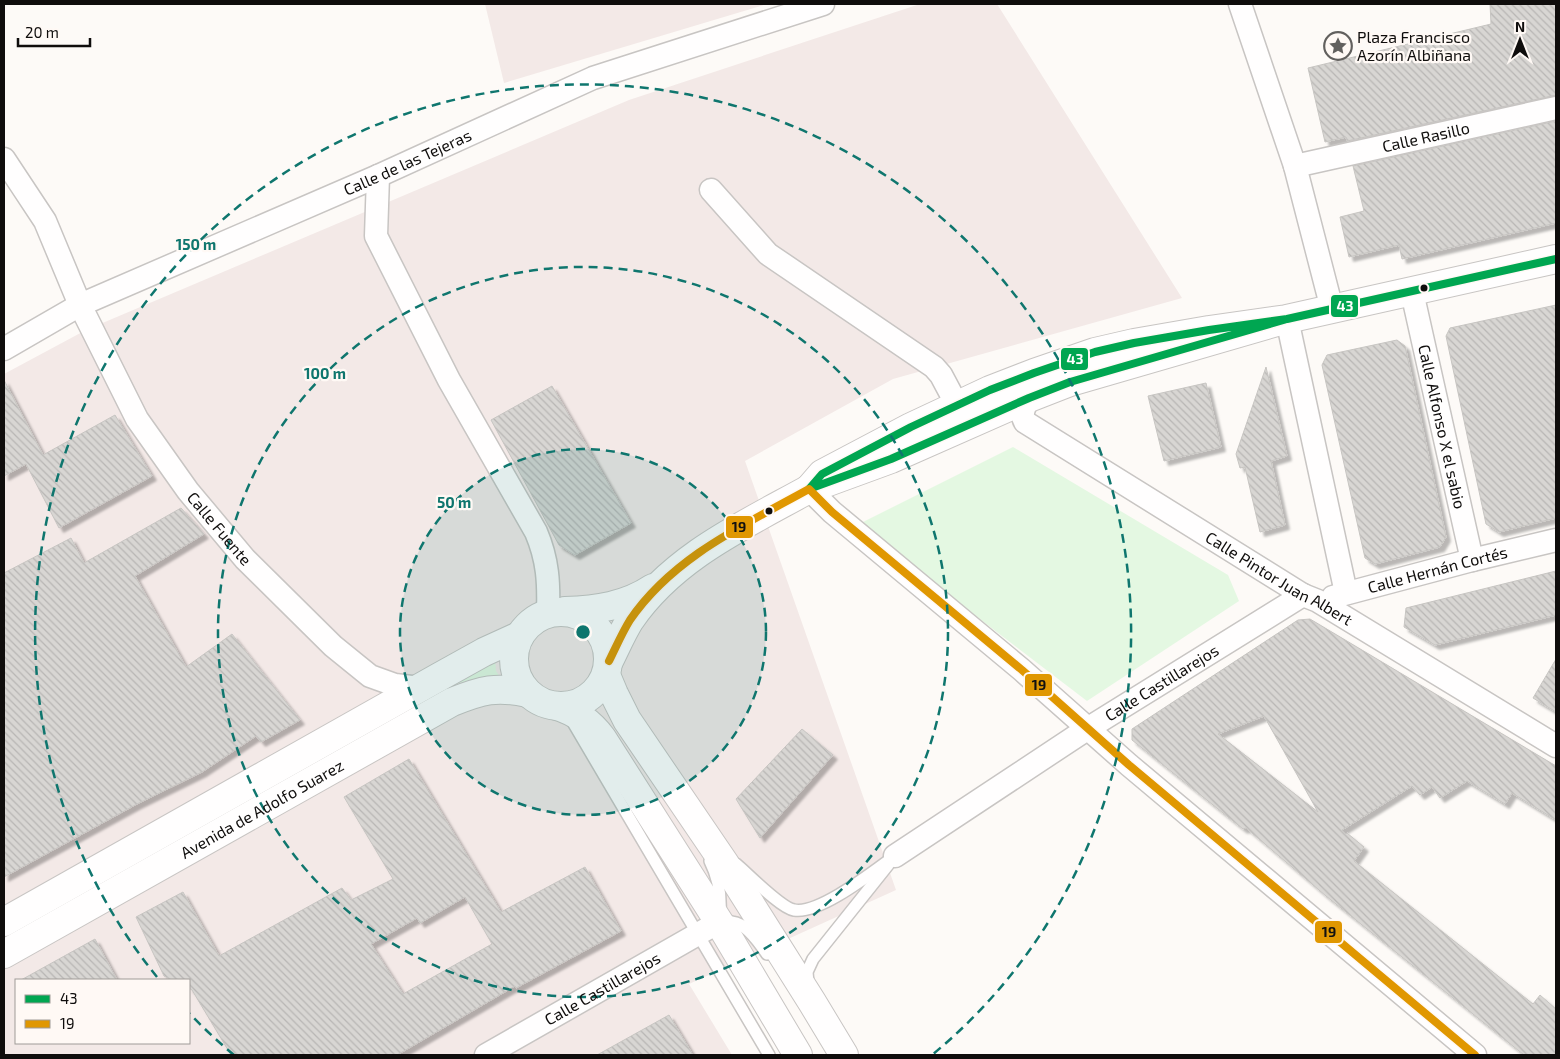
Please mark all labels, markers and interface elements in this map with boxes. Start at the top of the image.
scale bar [18,15,90,47]
north arrow [1495,15,1545,65]
text: N [1515,18,1525,35]
text: 20 m [25,23,59,41]
place label: Plaza Francisco Azorín Albiñana [1357,27,1471,64]
place icon: Plaza Francisco Azorín Albiñana [1323,31,1353,61]
street label: Calle Rasillo [1380,118,1471,155]
street label: Calle de las Tejeras [341,125,474,199]
text: 150 m [176,235,216,253]
unlabelled marker [1419,283,1429,293]
line badge: 43 [1330,294,1359,318]
text: 43 [1337,297,1353,314]
street label: Calle Alfonso X el sabio [1415,343,1470,511]
line badge: 43 [1060,347,1089,371]
text: 43 [1067,350,1083,367]
text: 100 m [304,364,346,382]
street label: Calle Fuente [184,488,256,569]
text: 50 m [437,493,471,511]
unlabelled marker [764,506,774,516]
line badge: 19 [725,515,754,539]
text: 19 [732,518,746,535]
street label: Calle Pintor Juan Albert [1202,527,1356,629]
street label: Calle Hernán Cortés [1365,542,1509,596]
centre of rings [574,623,592,641]
street label: Calle Castillarejos [1101,640,1222,725]
line badge: 19 [1024,673,1053,697]
text: 19 [1032,676,1046,693]
street label: Avenida de Adolfo Suarez [177,755,347,862]
line badge: 19 [1314,920,1343,944]
text: 19 [1322,923,1336,940]
street label: Calle Castillarejos [541,948,663,1029]
legend [15,979,190,1044]
text: 43 [60,989,78,1007]
text: 19 [60,1014,75,1032]

